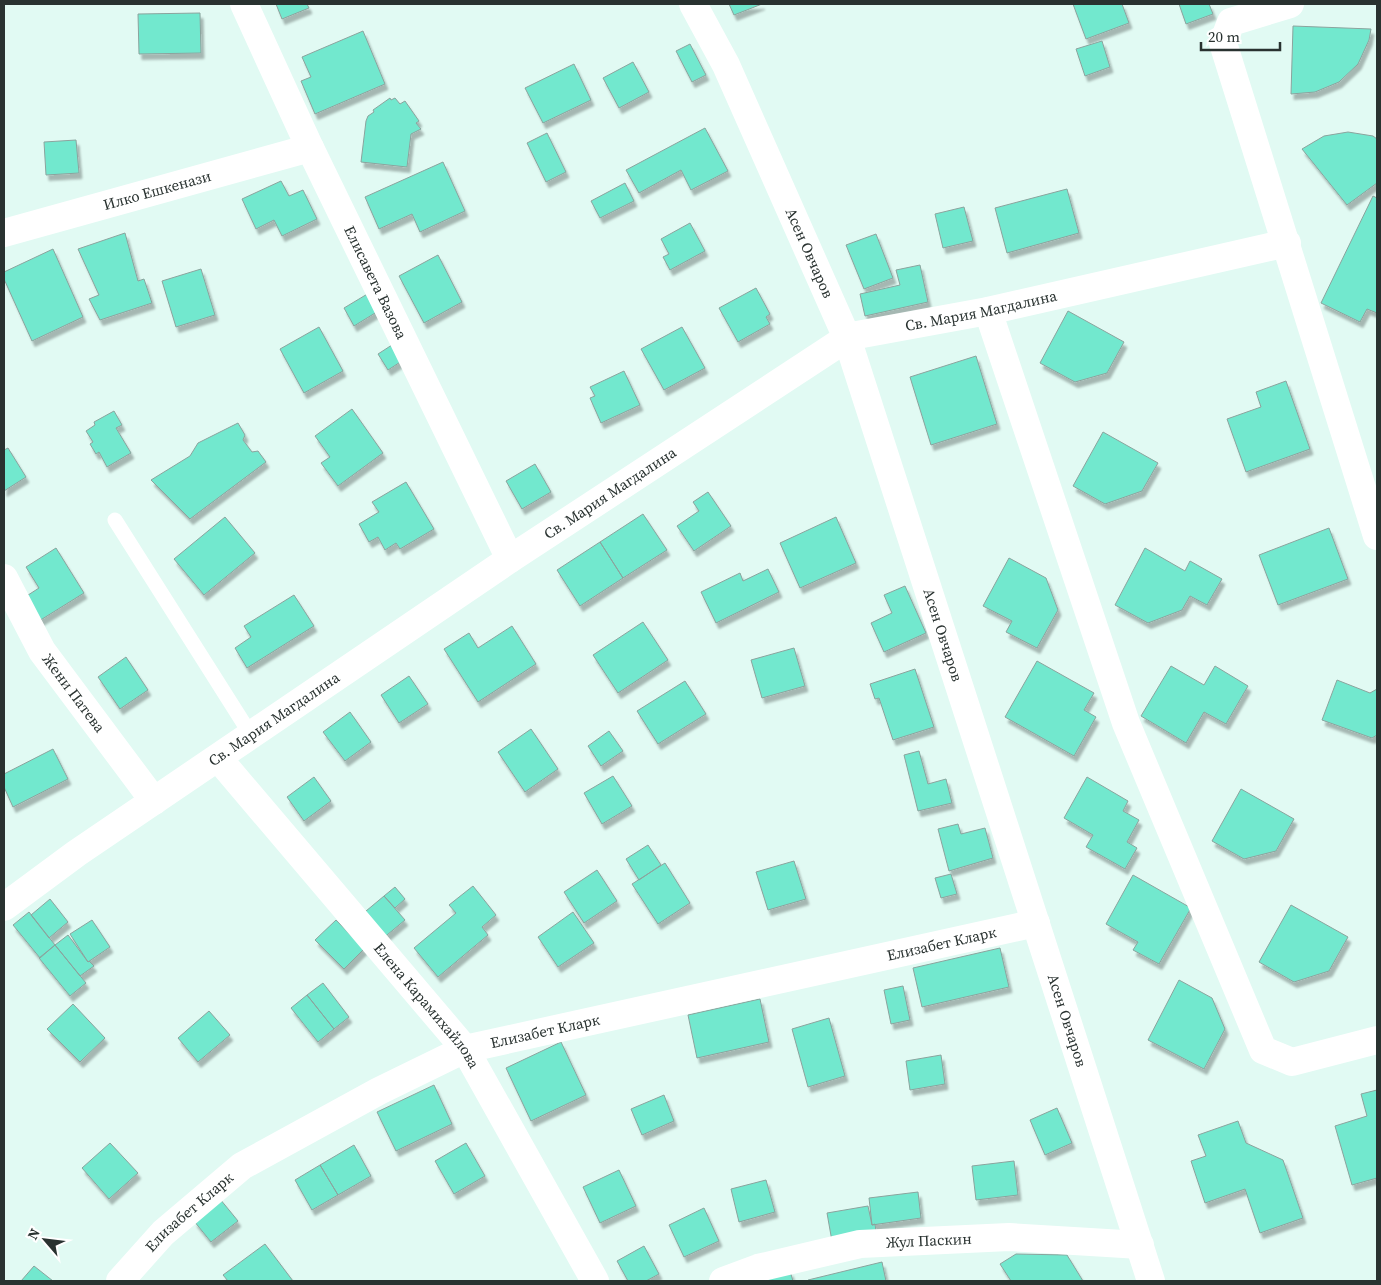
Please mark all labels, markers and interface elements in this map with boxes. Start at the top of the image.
scale bar [1201,20,1280,52]
text: 20 m [1208,26,1240,47]
street label: Илко Ешкенази [101,165,214,215]
street label: Асен Овчаров [781,204,839,301]
street label: Елисавета Вазова [339,222,413,343]
street label: Св. Мария Магдалина [903,285,1059,336]
street label: Св. Мария Магдалина [540,442,681,544]
street label: Асен Овчаров [918,586,968,684]
street label: Жени Патева [38,649,110,737]
street label: Св. Мария Магдалина [204,667,344,771]
street label: Елизабет Кларк [885,921,999,966]
street label: Елена Карамихайлова [369,938,485,1072]
street label: Асен Овчаров [1043,971,1092,1070]
street label: Елизабет Кларк [488,1008,602,1053]
street label: Елизабет Кларк [140,1166,238,1256]
north arrow [20,1215,70,1265]
text: N [22,1225,45,1243]
street label: Жул Паскин [885,1228,972,1253]

